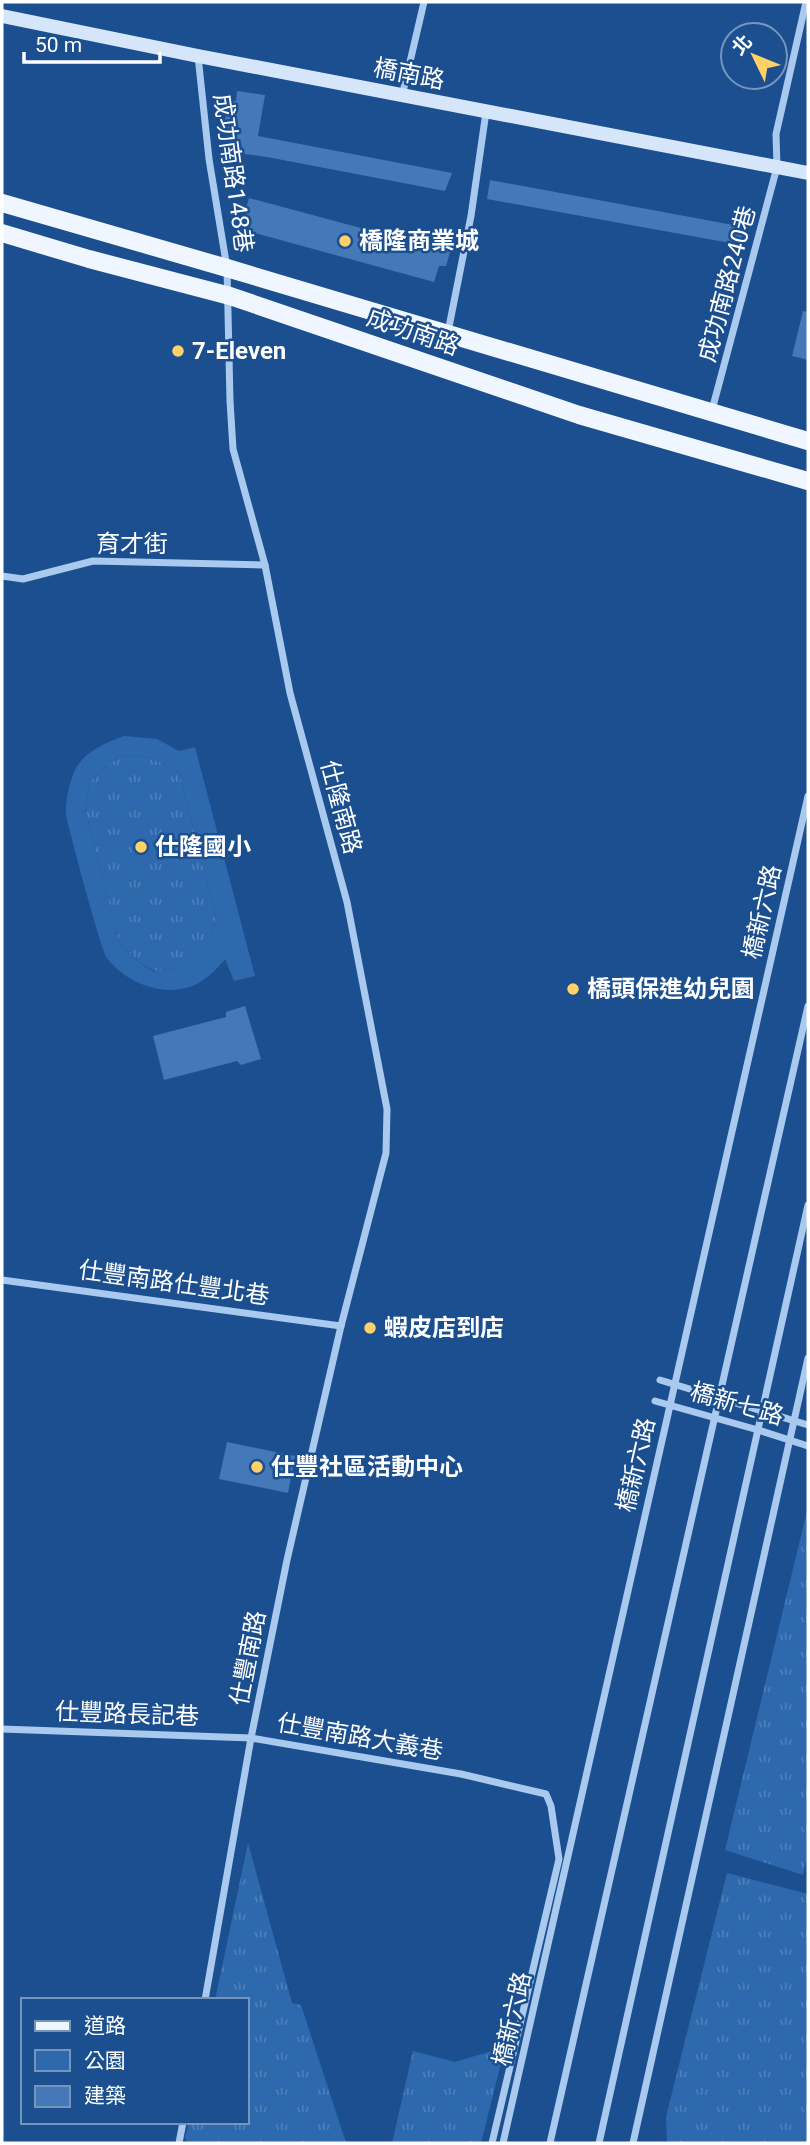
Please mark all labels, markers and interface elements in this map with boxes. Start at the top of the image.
scale bar [24,21,161,65]
north arrow [719,21,789,91]
text: 北 [727,30,757,60]
text: 50 m [35,33,82,57]
street label: 橋南路 [371,53,447,95]
street label: 成功南路148巷 [208,92,258,254]
street label: 成功南路240巷 [693,203,761,365]
place label: 橋隆商業城 [359,227,479,255]
marker: 橋隆商業城 [337,233,353,249]
street label: 成功南路 [363,303,463,361]
place label: 7-Eleven [192,337,286,365]
marker: 7-Eleven [170,343,186,359]
street label: 育才街 [96,530,168,558]
street label: 仕隆南路 [315,757,367,857]
place label: 仕隆國小 [155,833,251,861]
marker: 仕隆國小 [133,839,149,855]
street label: 橋新六路 [738,862,786,962]
place label: 橋頭保進幼兒園 [587,975,755,1003]
marker: 橋頭保進幼兒園 [565,981,581,997]
street label: 仕豐南路仕豐北巷 [77,1256,271,1310]
place label: 蝦皮店到店 [384,1314,504,1342]
marker: 蝦皮店到店 [362,1320,378,1336]
street label: 橋新七路 [687,1377,787,1431]
street label: 橋新六路 [612,1415,660,1515]
place label: 仕豐社區活動中心 [271,1453,463,1481]
marker: 仕豐社區活動中心 [249,1459,265,1475]
street label: 仕豐南路 [225,1608,271,1708]
street label: 仕豐路長記巷 [55,1697,199,1731]
street label: 仕豐南路大義巷 [275,1709,445,1765]
street label: 橋新六路 [488,1969,536,2069]
legend [21,1998,248,2124]
text: 道路 [84,2014,126,2038]
text: 公園 [84,2049,126,2073]
text: 建築 [84,2084,126,2108]

